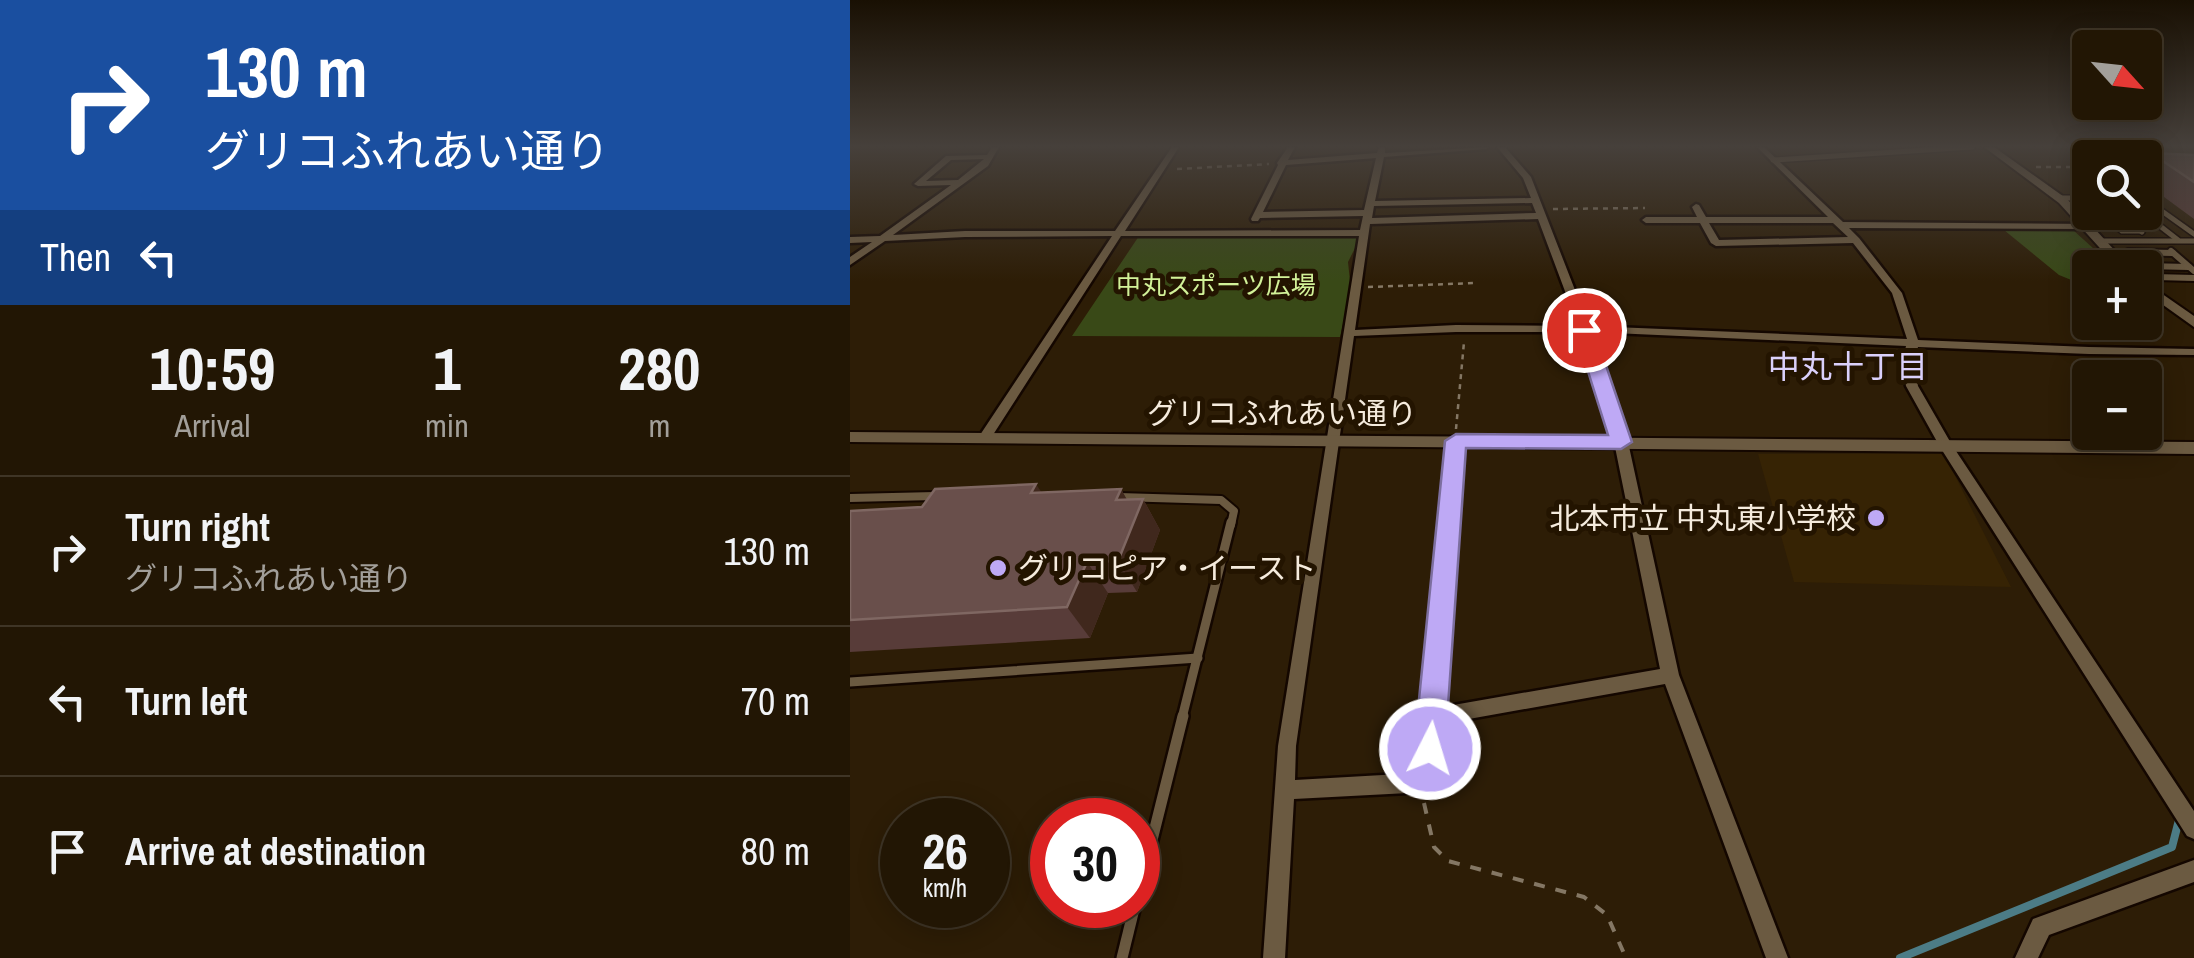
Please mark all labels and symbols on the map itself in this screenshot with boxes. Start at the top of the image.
north arrow [2072,30,2162,120]
park label: 中丸スポーツ広場 [1116,268,1316,302]
pin [1542,288,1627,373]
district label: 中丸十丁目 [1768,345,1928,388]
street label: グリコふれあい通り [1147,393,1417,433]
place label: 北本市立 中丸東小学校 [1549,498,1856,538]
marker: 北本市立 中丸東小学校 [1865,507,1887,529]
place label: グリコピア・イースト [1018,548,1317,588]
marker: グリコピア・イースト [987,557,1009,579]
position arrow [1378,697,1482,801]
speed limit sign: 30 [1030,798,1160,928]

